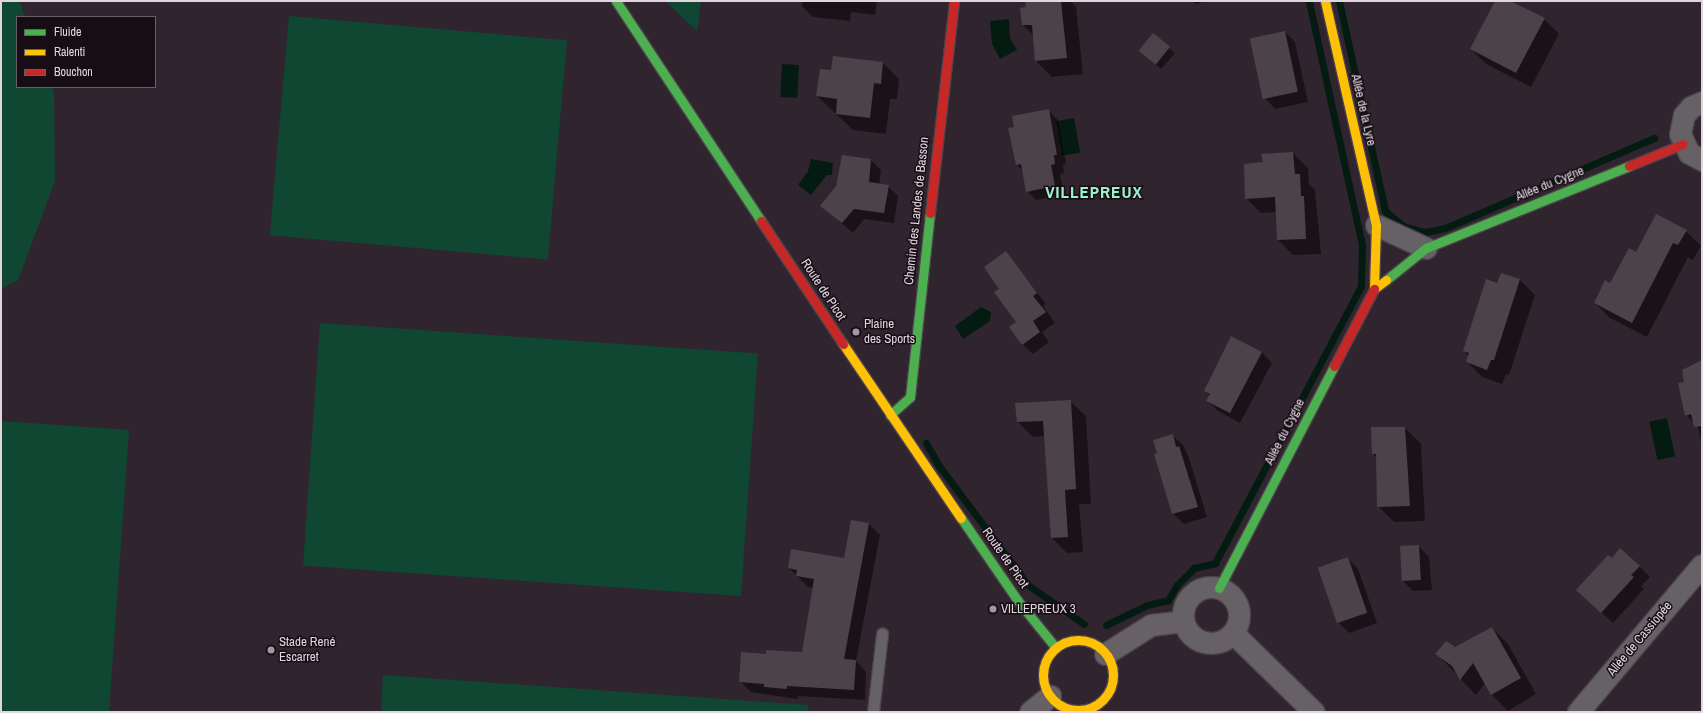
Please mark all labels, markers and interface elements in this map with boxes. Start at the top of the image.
legend [16,16,156,88]
text: Fluide [54,24,81,40]
text: Ralenti [54,44,85,60]
text: Bouchon [54,64,93,80]
street label: Allée de la Lyre [1347,73,1379,147]
street label: Chemin des Landes de Basson [901,136,933,286]
street label: Allée du Cygne [1514,163,1586,205]
district label: VILLEPREUX [1045,182,1143,202]
street label: Route de Picot [797,256,849,324]
place label: Plaine des Sports [864,317,915,348]
marker: Plaine des Sports [851,327,861,337]
street label: Allée du Cygne [1262,396,1308,468]
street label: Route de Picot [978,525,1032,591]
street label: Allée de Cassiopée [1604,599,1676,679]
place label: VILLEPREUX 3 [1001,601,1076,617]
marker: VILLEPREUX 3 [988,604,998,614]
place label: Stade René Escarret [279,635,335,666]
marker: Stade René Escarret [266,645,276,655]

